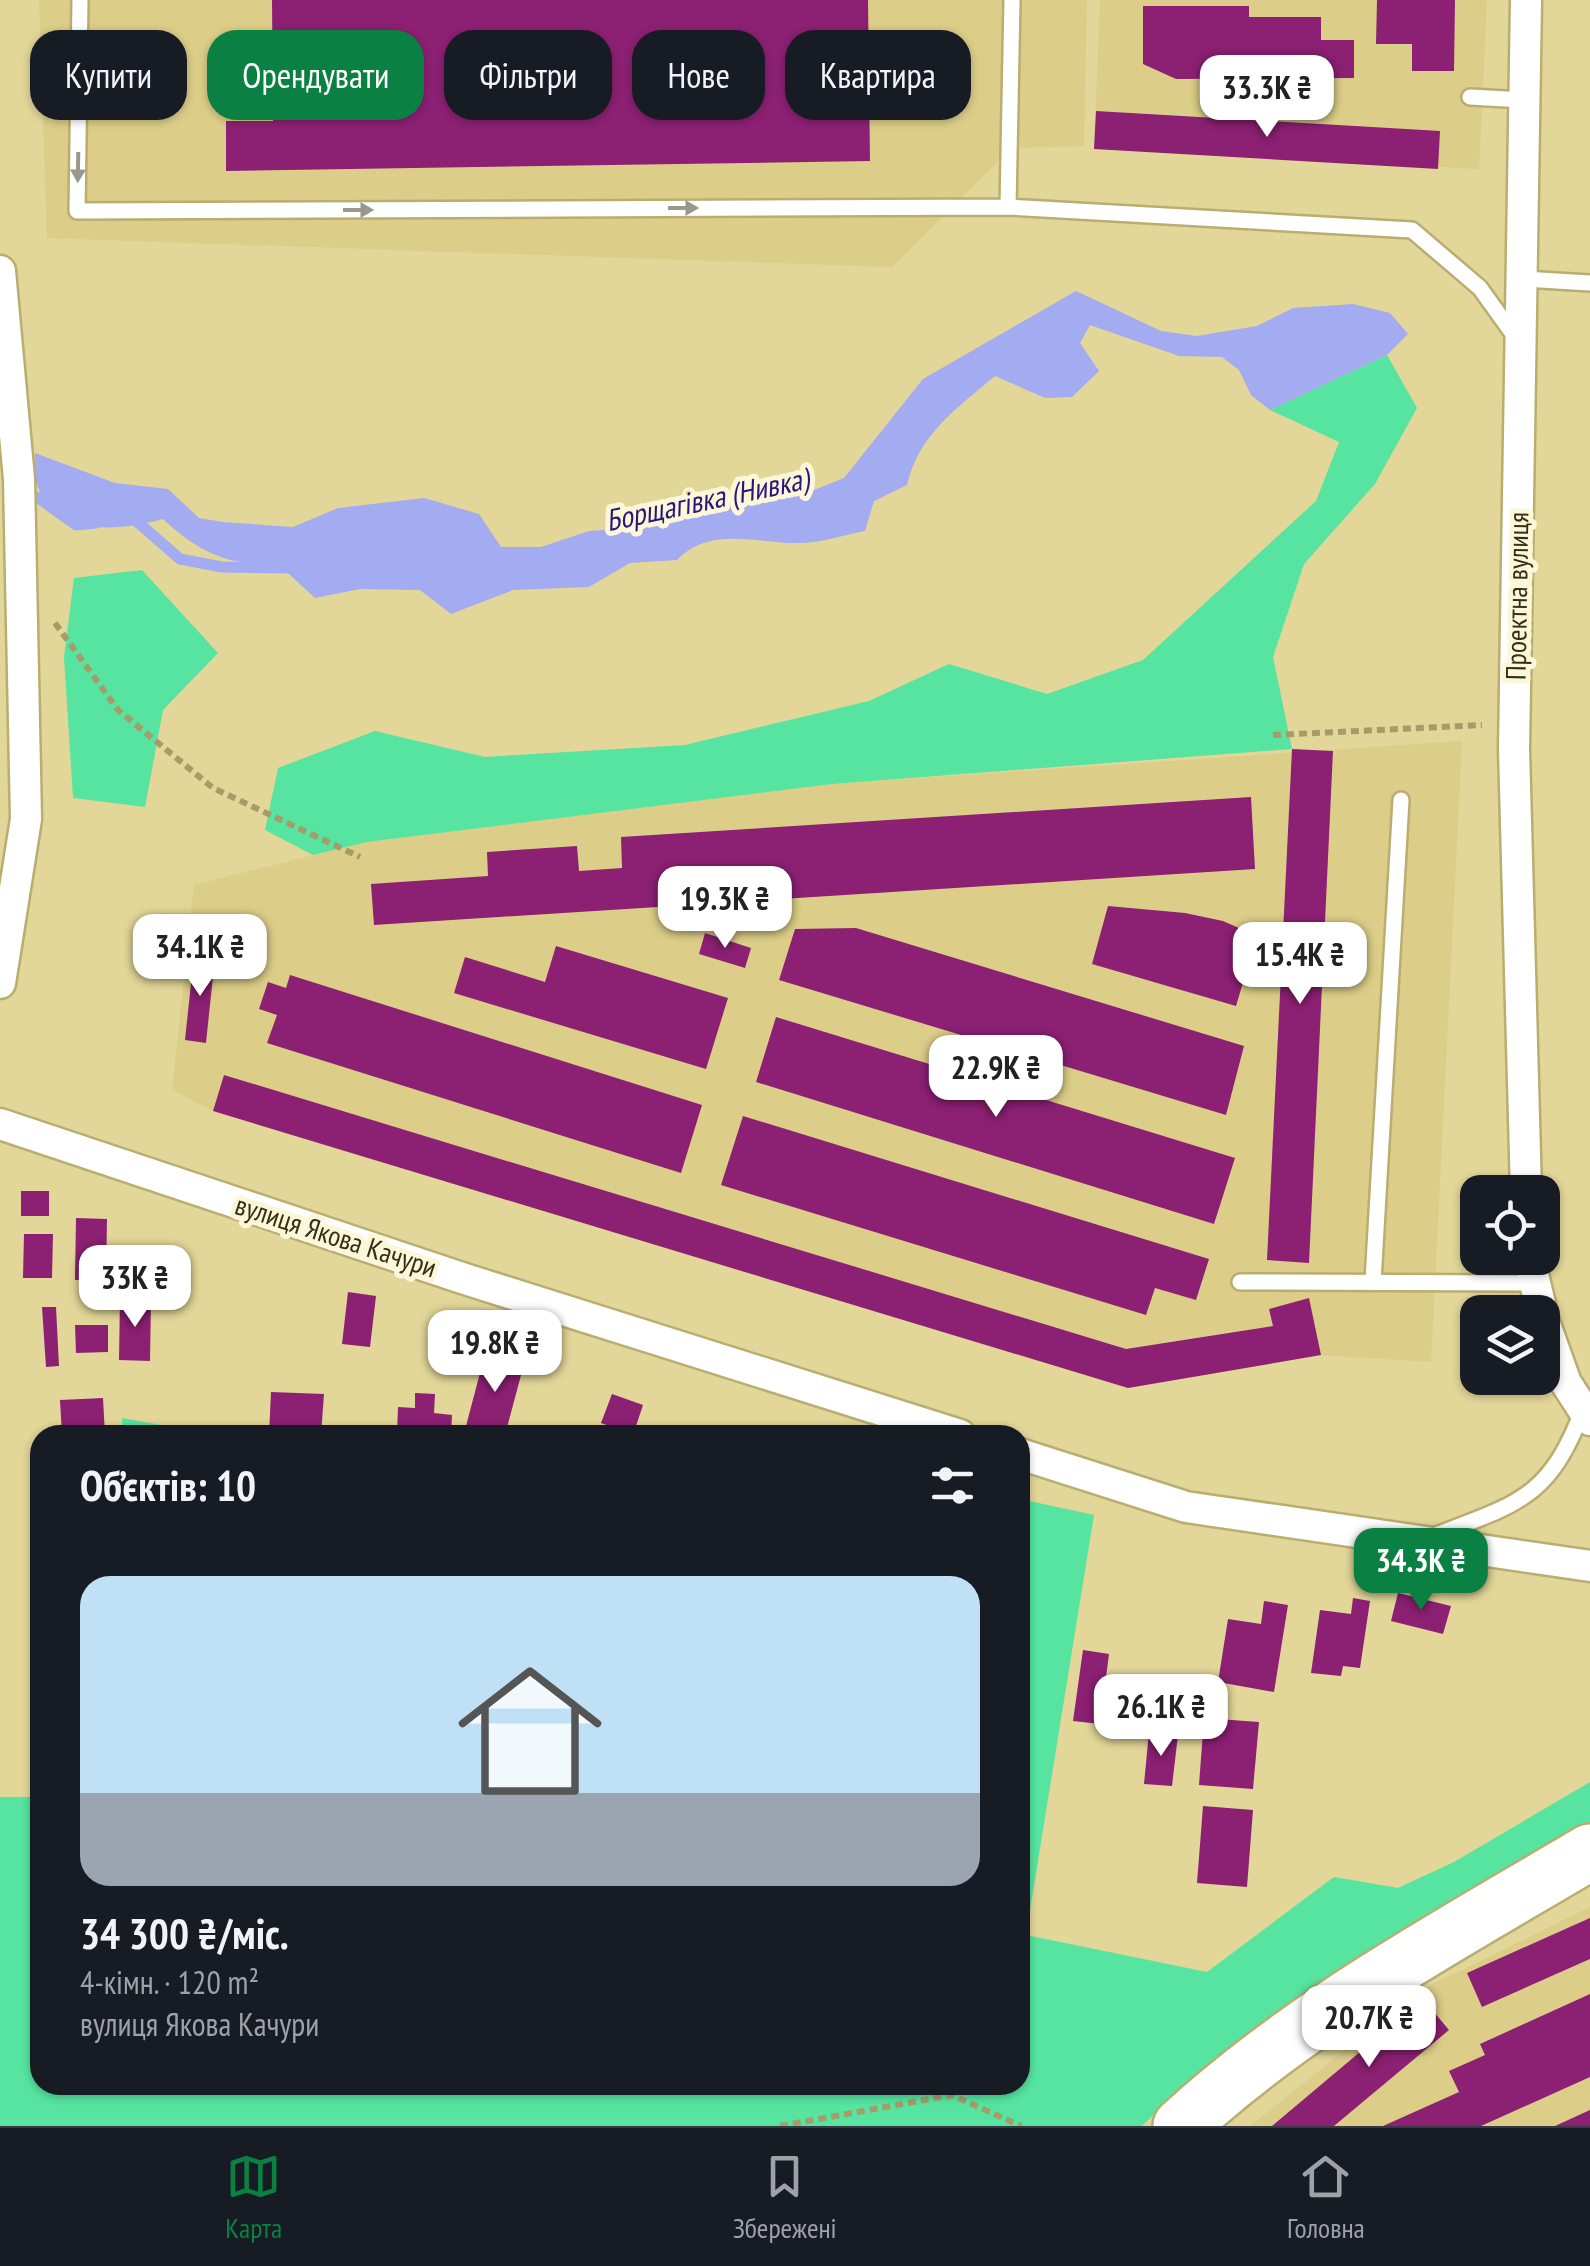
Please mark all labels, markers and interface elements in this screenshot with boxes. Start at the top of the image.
chip: Купити [30,30,187,120]
chip: Орендувати [207,30,424,120]
chip: Фільтри [444,30,612,120]
chip: Нове [632,30,765,120]
chip: Квартира [785,30,971,120]
pin: 33.3K ₴ [1175,55,1359,140]
text: 33.3K ₴ [1222,66,1312,108]
one-way arrow [69,152,85,184]
one-way arrow [668,200,700,216]
one-way arrow [343,202,375,218]
water label: Борщагівка (Нивка) [602,457,814,539]
street label: Проектна вулиця [1497,512,1536,680]
pin: 19.3K ₴ [633,866,817,951]
text: 19.3K ₴ [680,877,770,919]
pin: 34.1K ₴ [108,914,292,999]
pin: 15.4K ₴ [1208,922,1392,1007]
text: 34.1K ₴ [155,925,245,967]
text: 15.4K ₴ [1255,933,1345,975]
pin: 22.9K ₴ [904,1035,1088,1120]
text: 22.9K ₴ [951,1046,1041,1088]
map controls [1460,1175,1560,1395]
button: locate [1460,1175,1560,1275]
street label: вулиця Якова Качури [231,1186,441,1285]
pin: 33K ₴ [65,1245,205,1330]
text: 33K ₴ [101,1256,169,1298]
button: layers [1460,1295,1560,1395]
pin: 19.8K ₴ [403,1310,587,1395]
text: 19.8K ₴ [450,1321,540,1363]
text: Об’єктів: 10 [80,1458,256,1513]
icon: filters [925,1458,980,1513]
pin: 34.3K ₴ [1329,1528,1513,1613]
text: 34.3K ₴ [1376,1539,1466,1581]
icon: home [440,1641,620,1821]
pin: 26.1K ₴ [1069,1674,1253,1759]
text: 26.1K ₴ [1116,1685,1206,1727]
text: 34 300 ₴/міс. [80,1906,289,1961]
text: 4-кімн. · 120 m² [80,1961,259,2003]
pin: 20.7K ₴ [1277,1985,1461,2070]
text: 20.7K ₴ [1324,1996,1414,2038]
text: вулиця Якова Качури [80,2003,319,2045]
tab: Карта [225,2149,282,2246]
tab: Збережені [733,2149,837,2246]
tab: Головна [1287,2149,1365,2246]

